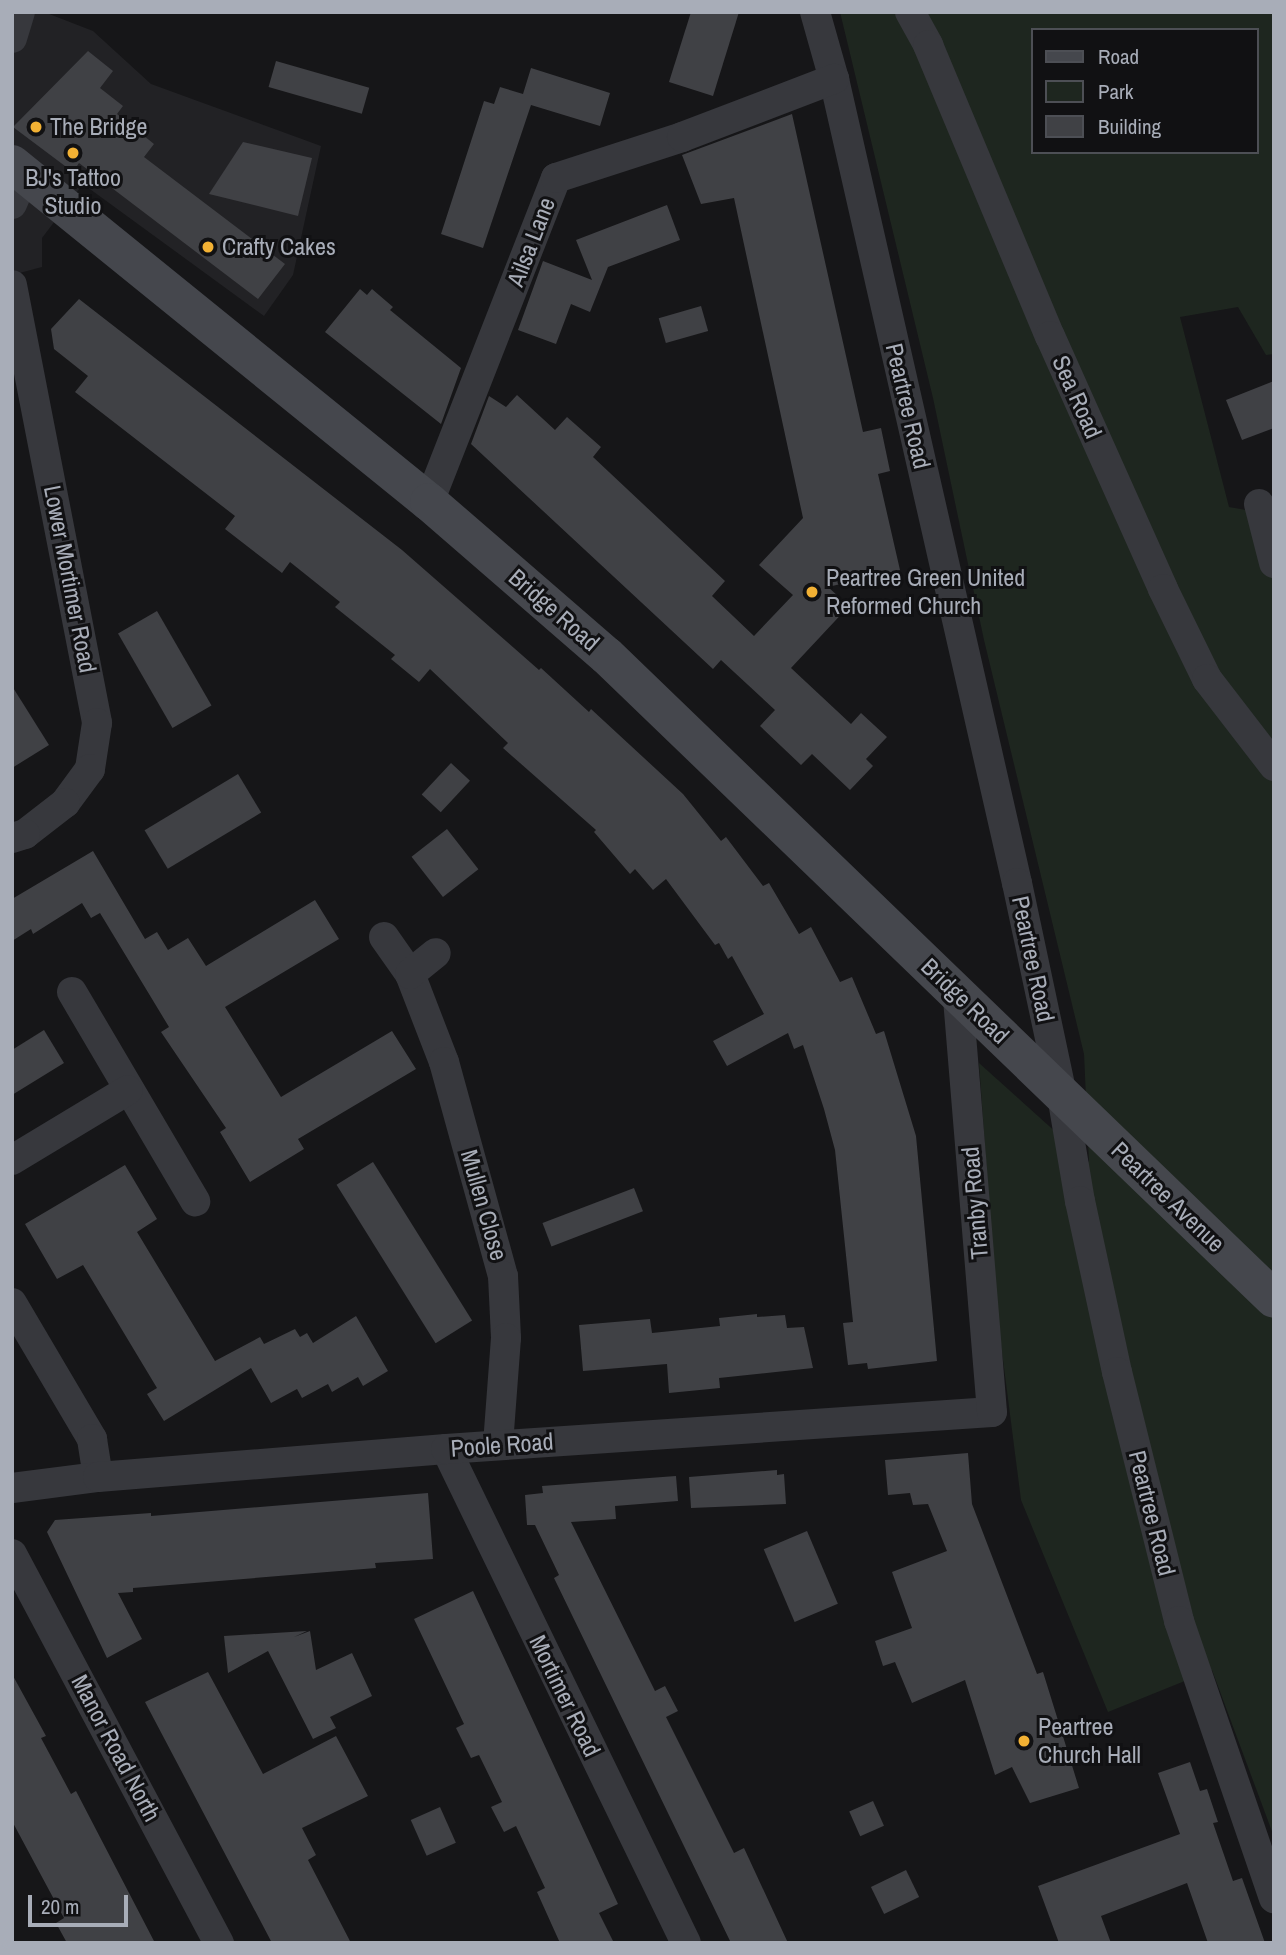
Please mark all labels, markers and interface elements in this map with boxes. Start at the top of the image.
legend [1030,28,1258,154]
text: Road [1098,42,1139,71]
text: Park [1098,77,1133,106]
text: Building [1098,112,1161,141]
place label: The Bridge [50,113,147,141]
marker: The Bridge [28,119,44,135]
marker: BJ's Tattoo Studio [65,145,81,161]
place label: BJ's Tattoo Studio [25,164,121,220]
street label: Ailsa Lane [501,193,561,291]
place label: Crafty Cakes [222,233,336,261]
marker: Crafty Cakes [200,239,216,255]
street label: Peartree Road [880,340,936,472]
street label: Sea Road [1046,351,1108,443]
street label: Lower Mortimer Road [38,483,102,675]
street label: Bridge Road [503,563,605,657]
place label: Peartree Green United Reformed Church [826,564,1025,620]
marker: Peartree Green United Reformed Church [804,584,820,600]
street label: Peartree Road [1006,893,1060,1025]
street label: Bridge Road [915,952,1015,1050]
street label: Peartree Avenue [1105,1135,1231,1259]
street label: Tranby Road [956,1145,994,1261]
street label: Mullen Close [454,1146,514,1264]
street label: Poole Road [450,1427,554,1463]
street label: Peartree Road [1123,1447,1181,1579]
street label: Mortimer Road [523,1631,607,1761]
street label: Manor Road North [65,1670,167,1826]
place label: Peartree Church Hall [1038,1713,1141,1769]
marker: Peartree Church Hall [1016,1733,1032,1749]
scale bar [32,1882,131,1926]
text: 20 m [41,1892,79,1921]

